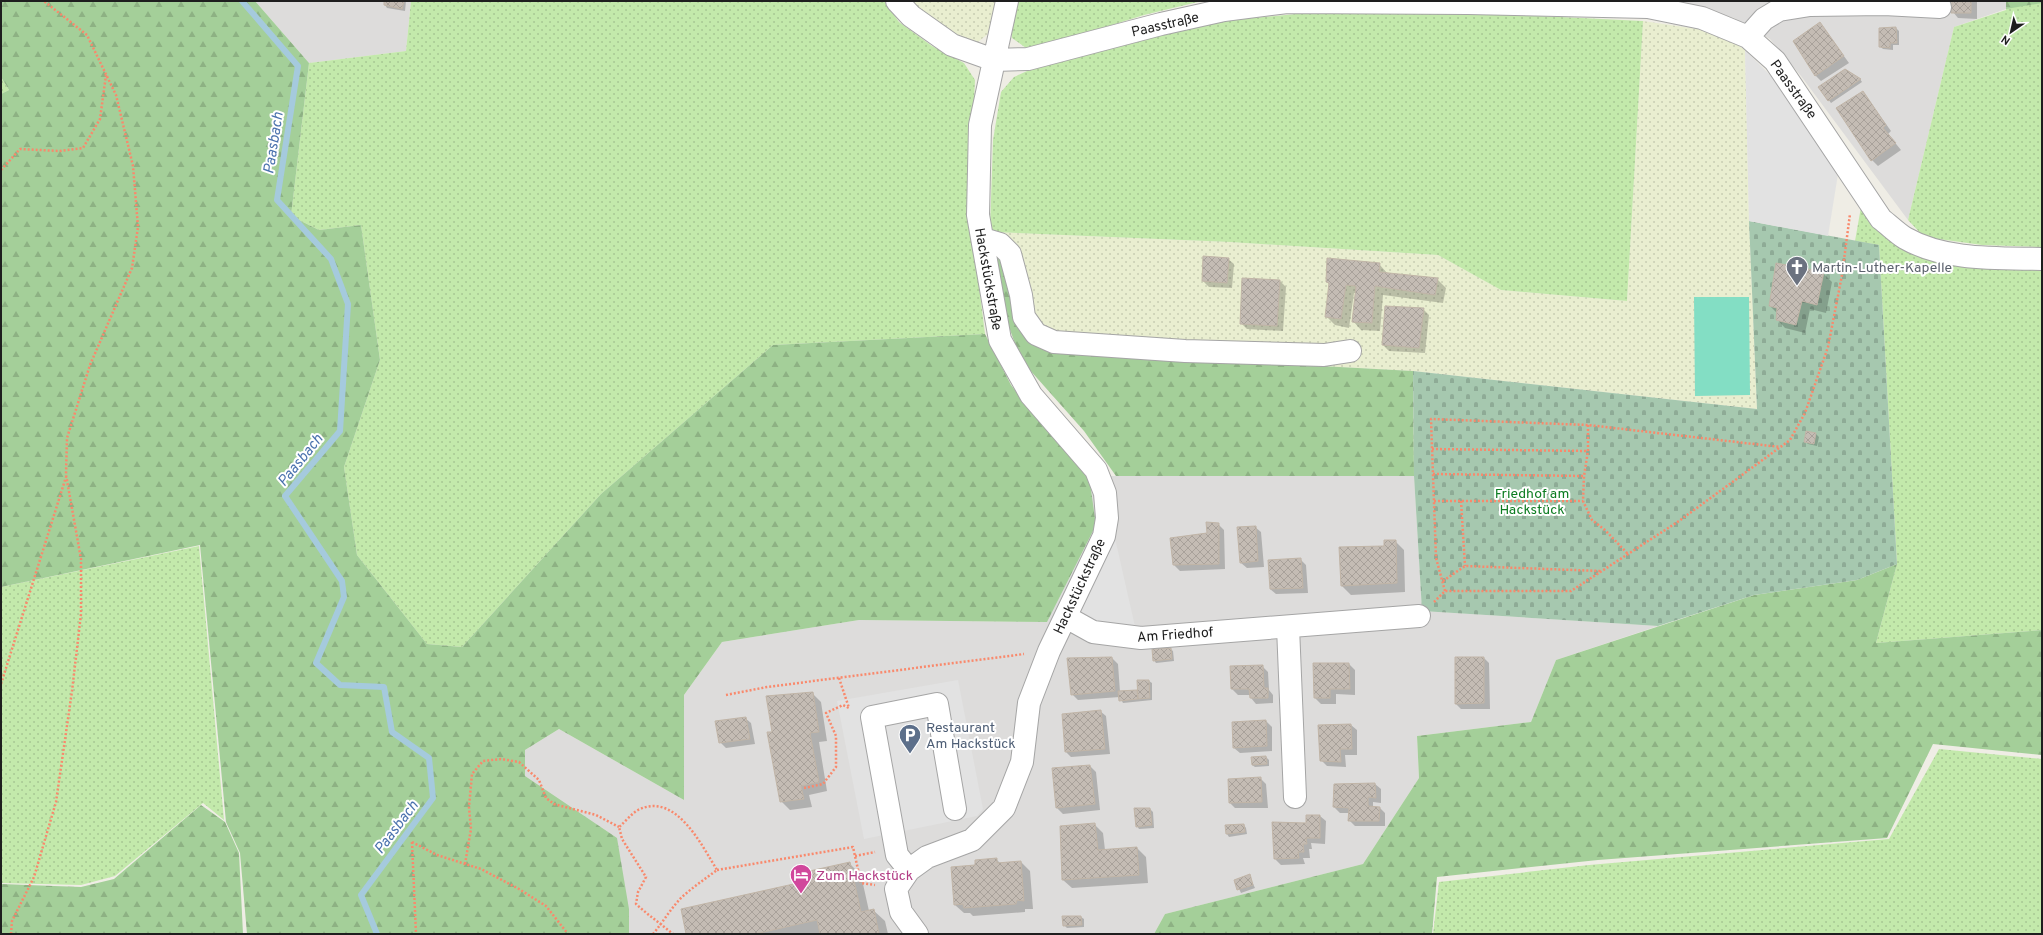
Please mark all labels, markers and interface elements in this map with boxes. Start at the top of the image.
street label: Paasstraße [1130,9,1201,41]
north arrow [1991,12,2031,52]
text: N [1999,31,2013,47]
street label: Paasstraße [1766,57,1820,123]
water label: Paasbach [260,111,289,175]
street label: Hackstückstraße [970,227,1005,332]
church icon: Martin-Luther-Kapelle [1784,254,1810,287]
place label: Martin-Luther-Kapelle [1812,260,1952,277]
water label: Paasbach [274,431,328,491]
park label: Friedhof am Hackstück [1495,486,1569,519]
street label: Hackstückstraße [1051,536,1110,637]
street label: Am Friedhof [1136,624,1214,647]
place label: Restaurant Am Hackstück [926,720,1016,753]
parking icon: Restaurant Am Hackstück [897,722,923,755]
water label: Paasbach [371,797,424,858]
hotel icon: Zum Hackstück [788,862,814,895]
place label: Zum Hackstück [816,868,913,885]

